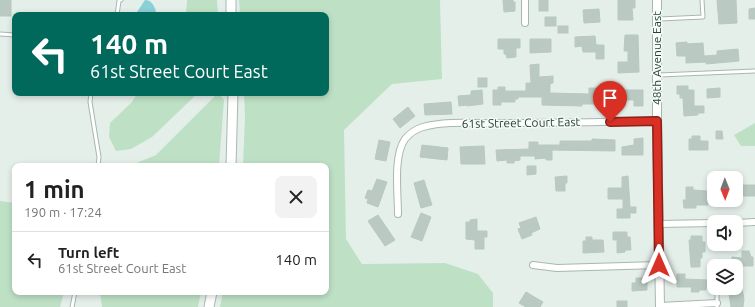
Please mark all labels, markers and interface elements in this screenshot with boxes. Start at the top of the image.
street label: 48th Avenue East [650,11,663,105]
icon: left [24,28,76,80]
text: 140 m [90,28,168,59]
text: 61st Street Court East [90,61,268,81]
pin [593,81,627,122]
icon: arrive [599,87,621,109]
street label: 61st Street Court East [462,115,581,130]
north arrow [707,171,743,207]
map controls [707,171,743,295]
text: 1 min [24,176,85,203]
button: close [275,176,317,218]
text: 190 m · 17:24 [24,205,102,219]
button: sound [707,215,743,251]
text: Turn left [58,244,119,261]
position arrow [638,244,680,286]
icon: left [24,249,46,271]
text: 140 m [275,251,317,268]
button: layers [707,259,743,295]
text: 61st Street Court East [58,261,186,275]

